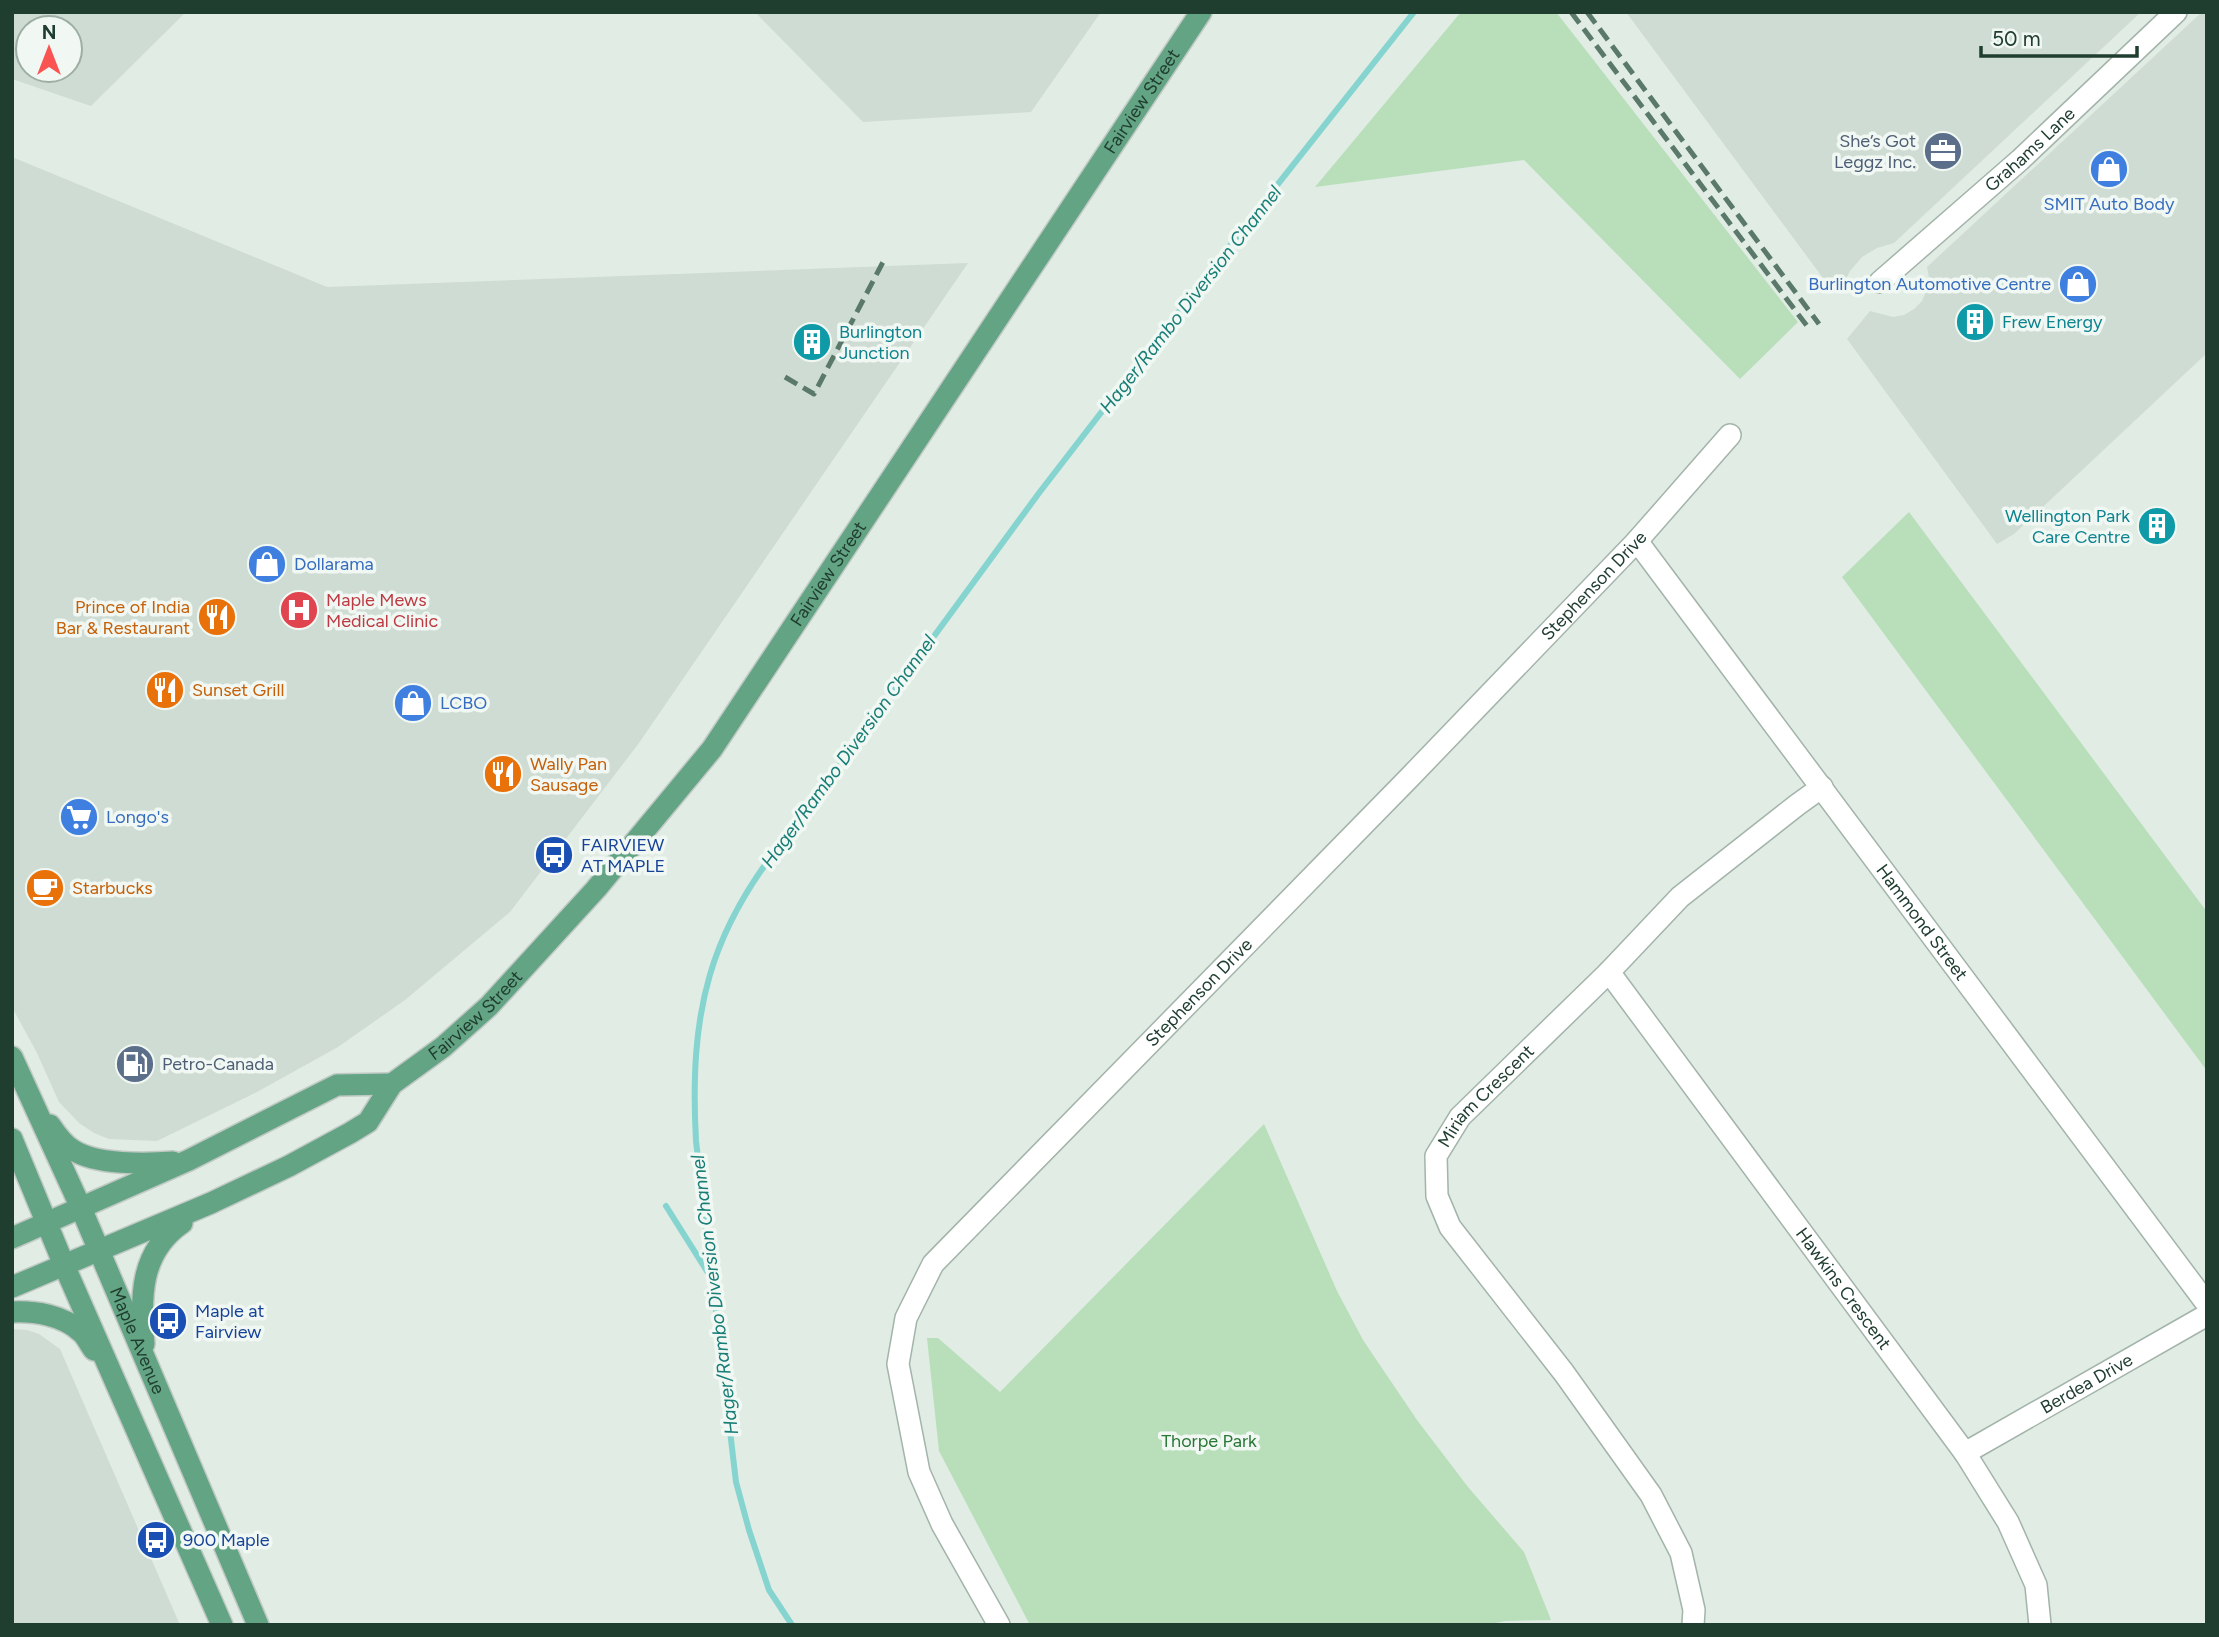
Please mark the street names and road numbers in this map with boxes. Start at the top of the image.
street label: Fairview Street [1099,45,1185,158]
street label: Grahams Lane [1980,103,2080,197]
street label: Fairview Street [786,517,871,630]
street label: Stephenson Drive [1536,526,1652,645]
street label: Hammond Street [1871,860,1972,985]
street label: Stephenson Drive [1141,933,1257,1051]
street label: Fairview Street [424,966,527,1065]
street label: Miriam Crescent [1433,1040,1539,1151]
street label: Hawkins Crescent [1791,1223,1896,1354]
street label: Maple Avenue [105,1284,170,1398]
street label: Berdea Drive [2037,1349,2137,1419]

